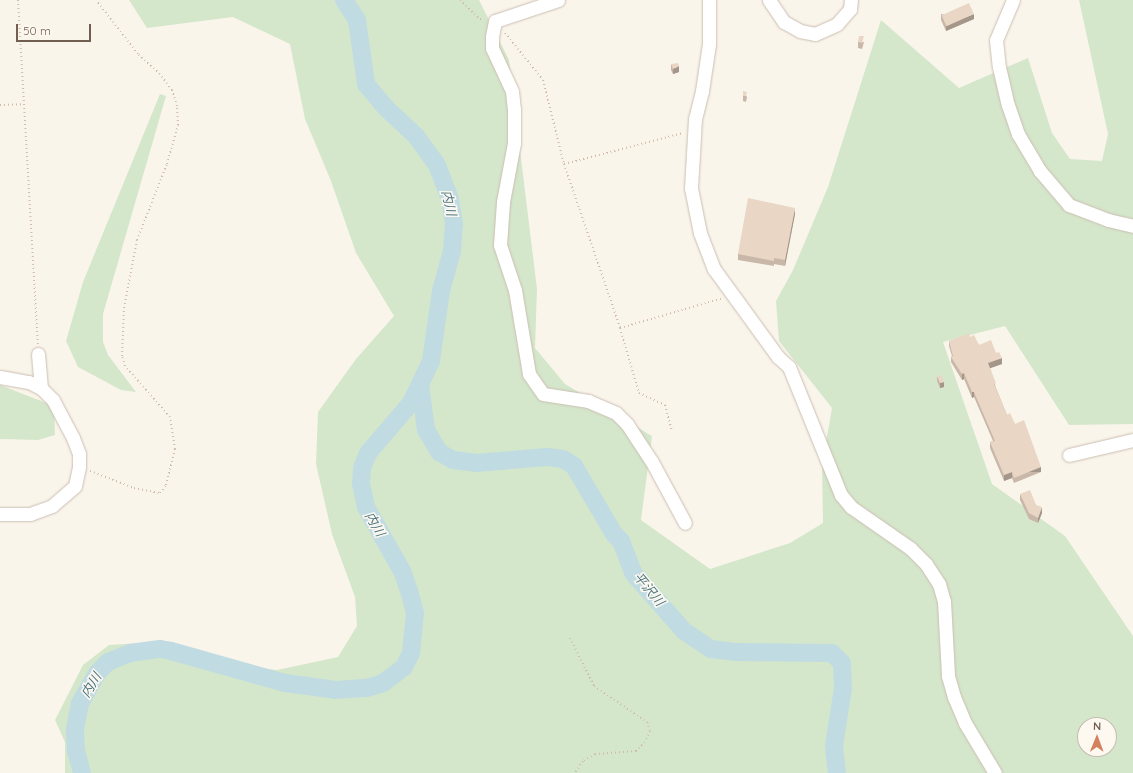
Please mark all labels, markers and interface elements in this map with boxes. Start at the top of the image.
scale bar [18,16,93,42]
text: 50 m [23,23,51,38]
water label: 内川 [438,189,460,217]
water label: 内川 [362,509,388,539]
water label: 平沢川 [630,569,668,609]
water label: 内川 [77,670,105,700]
north arrow [1077,717,1117,757]
text: N [1093,719,1101,733]

